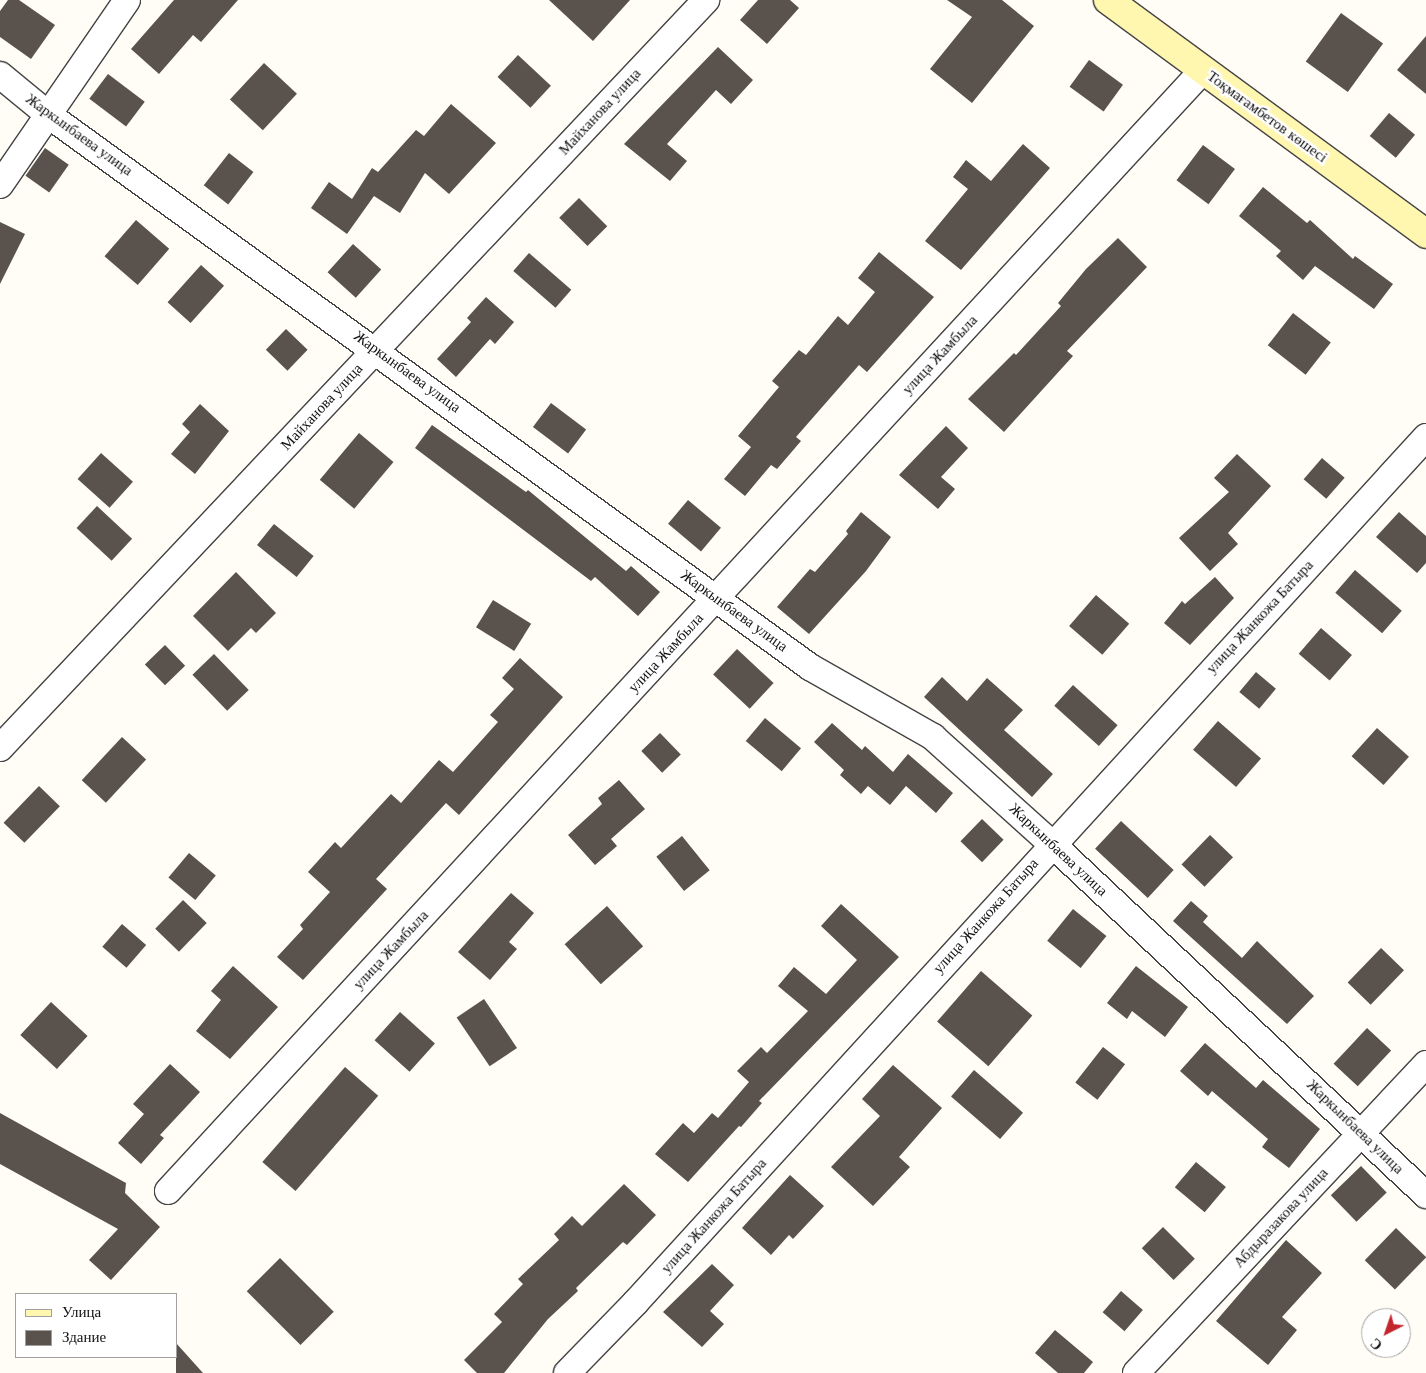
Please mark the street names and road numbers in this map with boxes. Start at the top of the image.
street label: Майханова улица [555,65,645,159]
street label: Тоқмағамбетов көшесі [1203,67,1331,167]
street label: Жаркынбаева улица [22,90,136,180]
street label: улица Жамбыла [899,312,981,398]
street label: Жаркынбаева улица [350,327,464,417]
street label: Майханова улица [277,360,367,454]
street label: улица Жанкожа Батыра [1203,557,1317,677]
street label: Жаркынбаева улица [677,566,791,656]
street label: улица Жамбыла [625,610,707,696]
street label: Жаркынбаева улица [1005,800,1111,900]
street label: улица Жанкожа Батыра [930,855,1042,977]
street label: улица Жамбыла [350,907,432,993]
street label: Жаркынбаева улица [1303,1076,1407,1178]
street label: улица Жанкожа Батыра [658,1155,770,1277]
street label: Абдыразакова улица [1230,1164,1332,1272]

